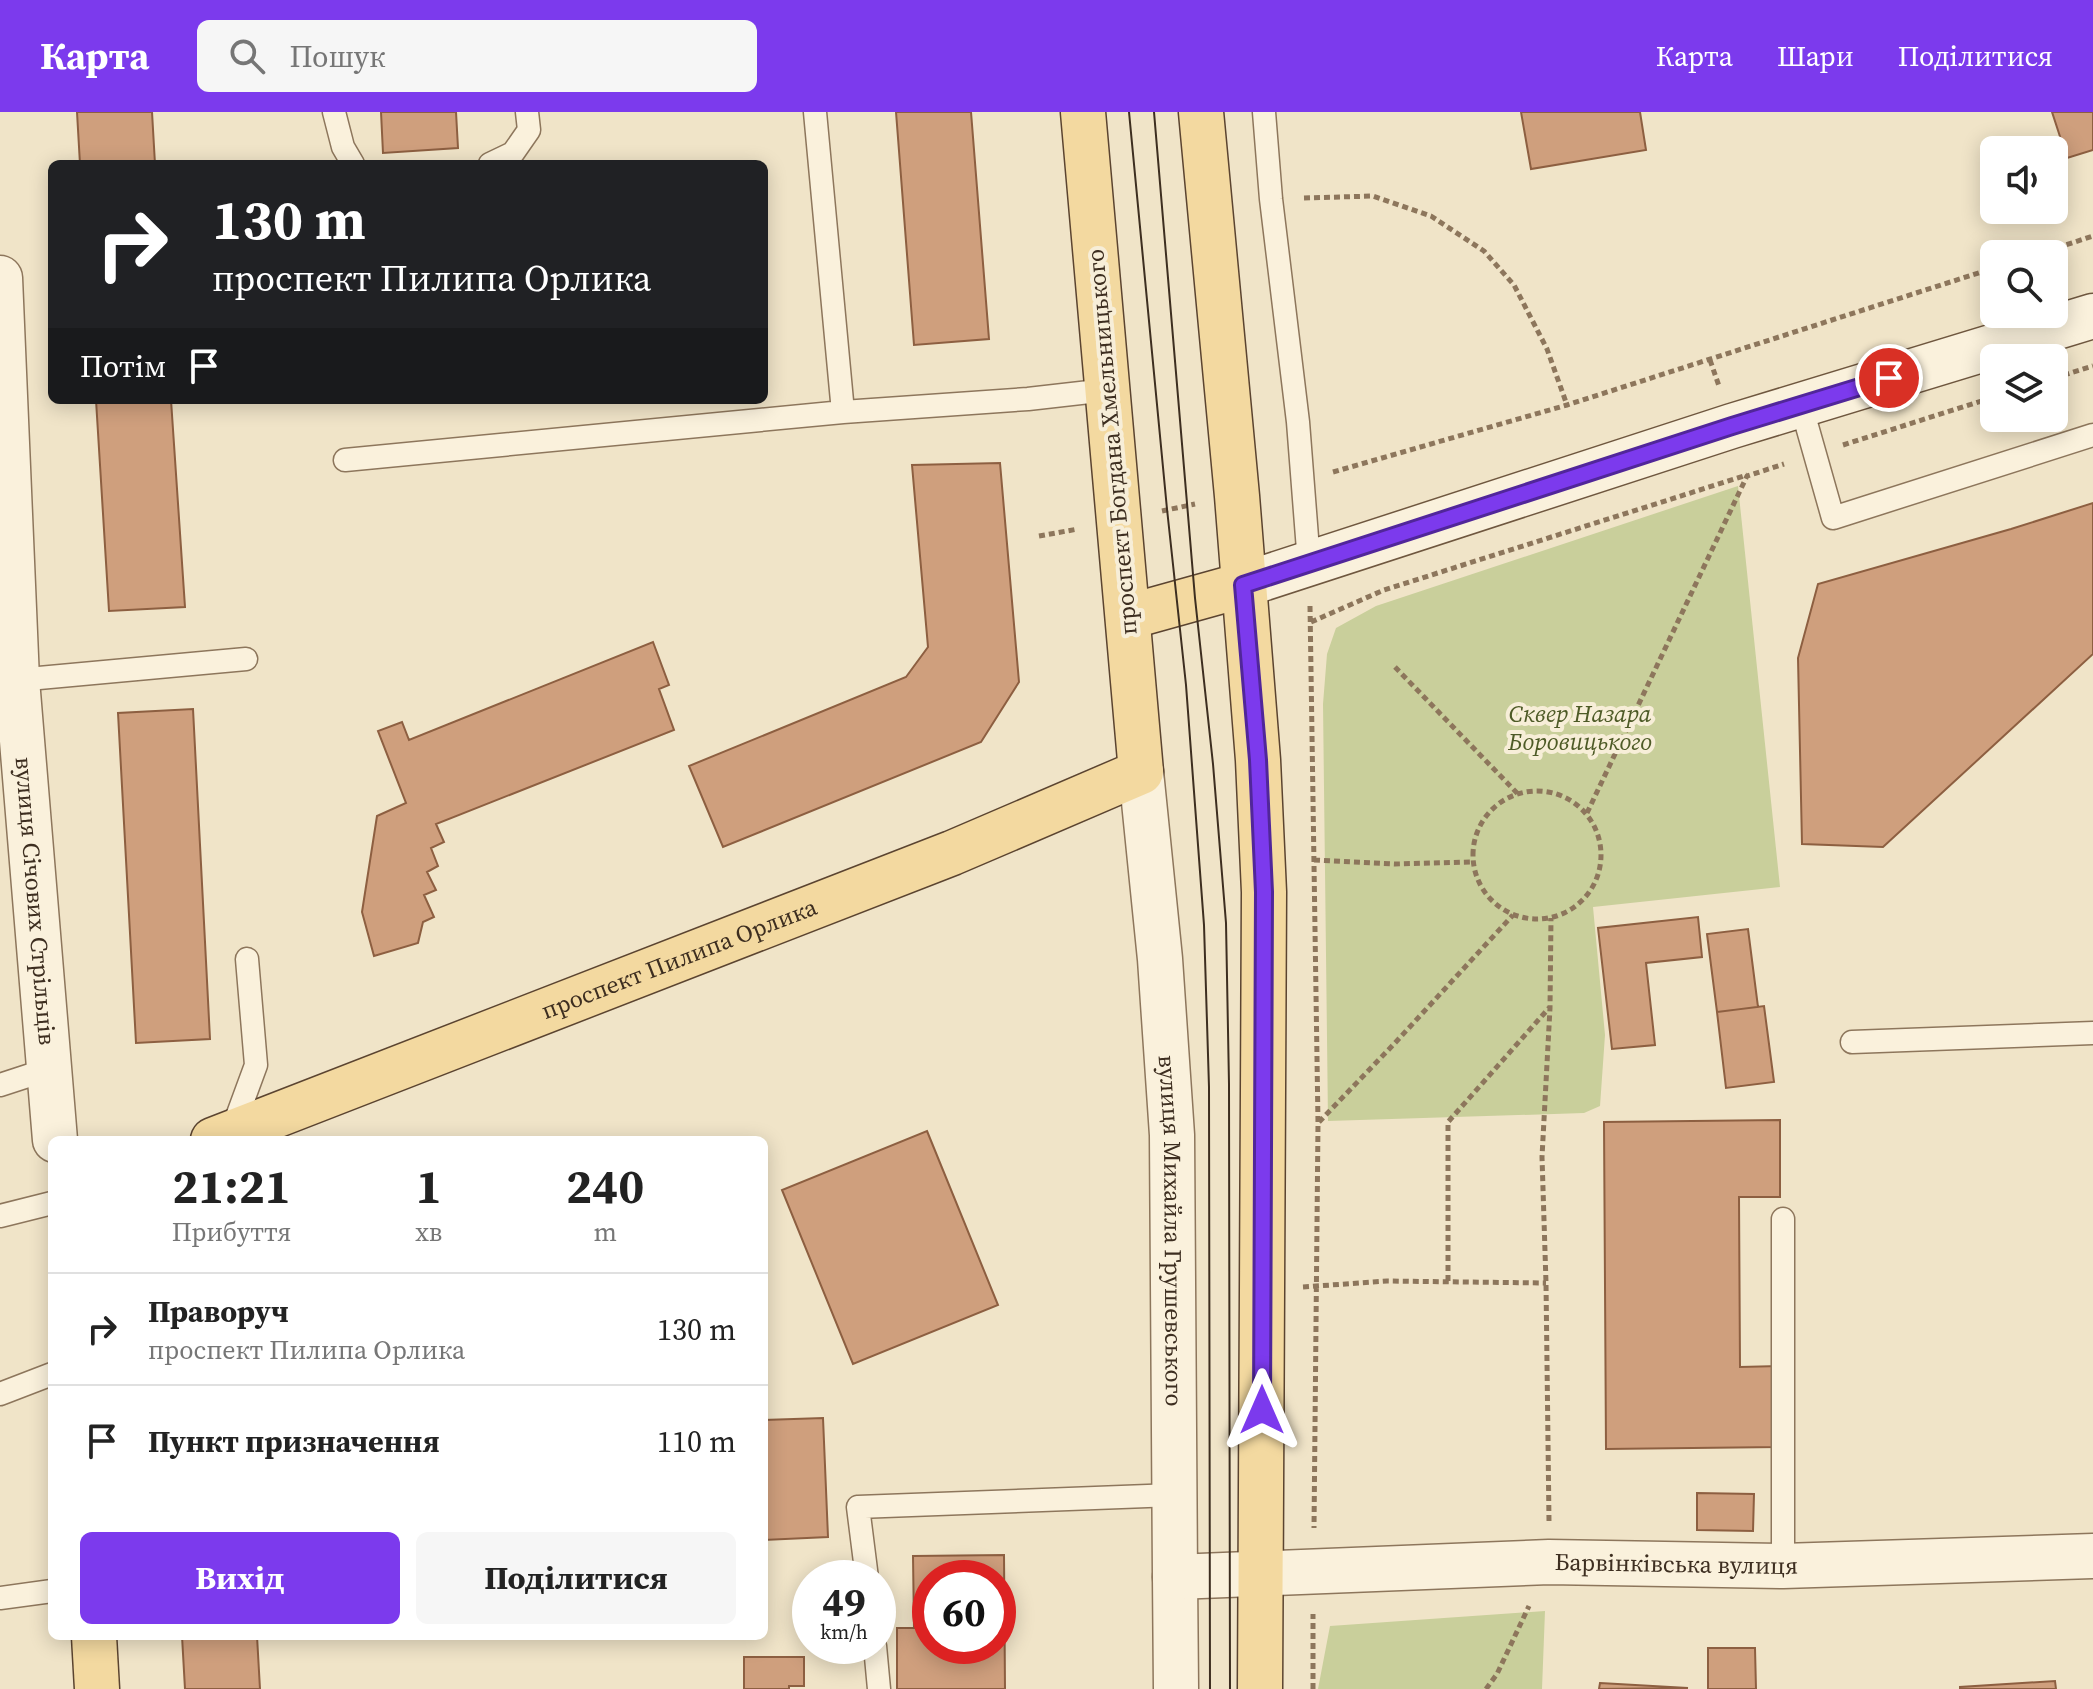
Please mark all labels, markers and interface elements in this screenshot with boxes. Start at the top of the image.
search box [197,20,757,92]
text: Карта [40,30,149,82]
icon: search [225,34,269,78]
text: Пошук [289,36,386,77]
text: Карта [1656,37,1733,75]
text: Шари [1777,37,1854,75]
text: Поділитися [1898,37,2053,75]
map controls [1980,136,2068,432]
button: sound [1980,136,2068,224]
text: 130 m [212,181,366,258]
icon: right [80,192,184,296]
button: search [1980,240,2068,328]
street label: проспект Богдана Хмельницького [1078,248,1145,636]
text: проспект Пилипа Орлика [212,254,651,303]
icon: arrive [182,344,226,388]
pin [1855,344,1923,412]
button: layers [1980,344,2068,432]
text: Потім [80,346,166,387]
icon: arrive [1867,356,1911,400]
park label: Сквер Назара Боровицького [1507,697,1652,758]
street label: вулиця Січових Стрільців [7,755,64,1046]
street label: проспект Пилипа Орлика [536,890,822,1027]
street label: вулиця Михайла Грушевського [1151,1054,1191,1407]
text: 21:21 [172,1153,291,1219]
text: 1 [416,1153,442,1219]
text: 240 [566,1153,644,1219]
text: Прибуття [172,1214,291,1250]
text: хв [415,1214,442,1250]
text: m [593,1214,617,1250]
text: Праворуч [148,1291,289,1332]
icon: right [80,1307,124,1351]
text: 130 m [657,1309,736,1350]
text: проспект Пилипа Орлика [148,1332,465,1368]
position arrow [1220,1368,1304,1452]
icon: arrive [80,1419,124,1463]
text: Пункт призначення [148,1421,440,1462]
text: 110 m [657,1421,736,1462]
button: Вихід [80,1532,400,1624]
button: Поділитися [416,1532,736,1624]
street label: Барвінківська вулиця [1554,1545,1798,1582]
speed limit sign: 60 [912,1560,1016,1664]
text: 49 [822,1575,866,1629]
text: km/h [820,1618,868,1646]

